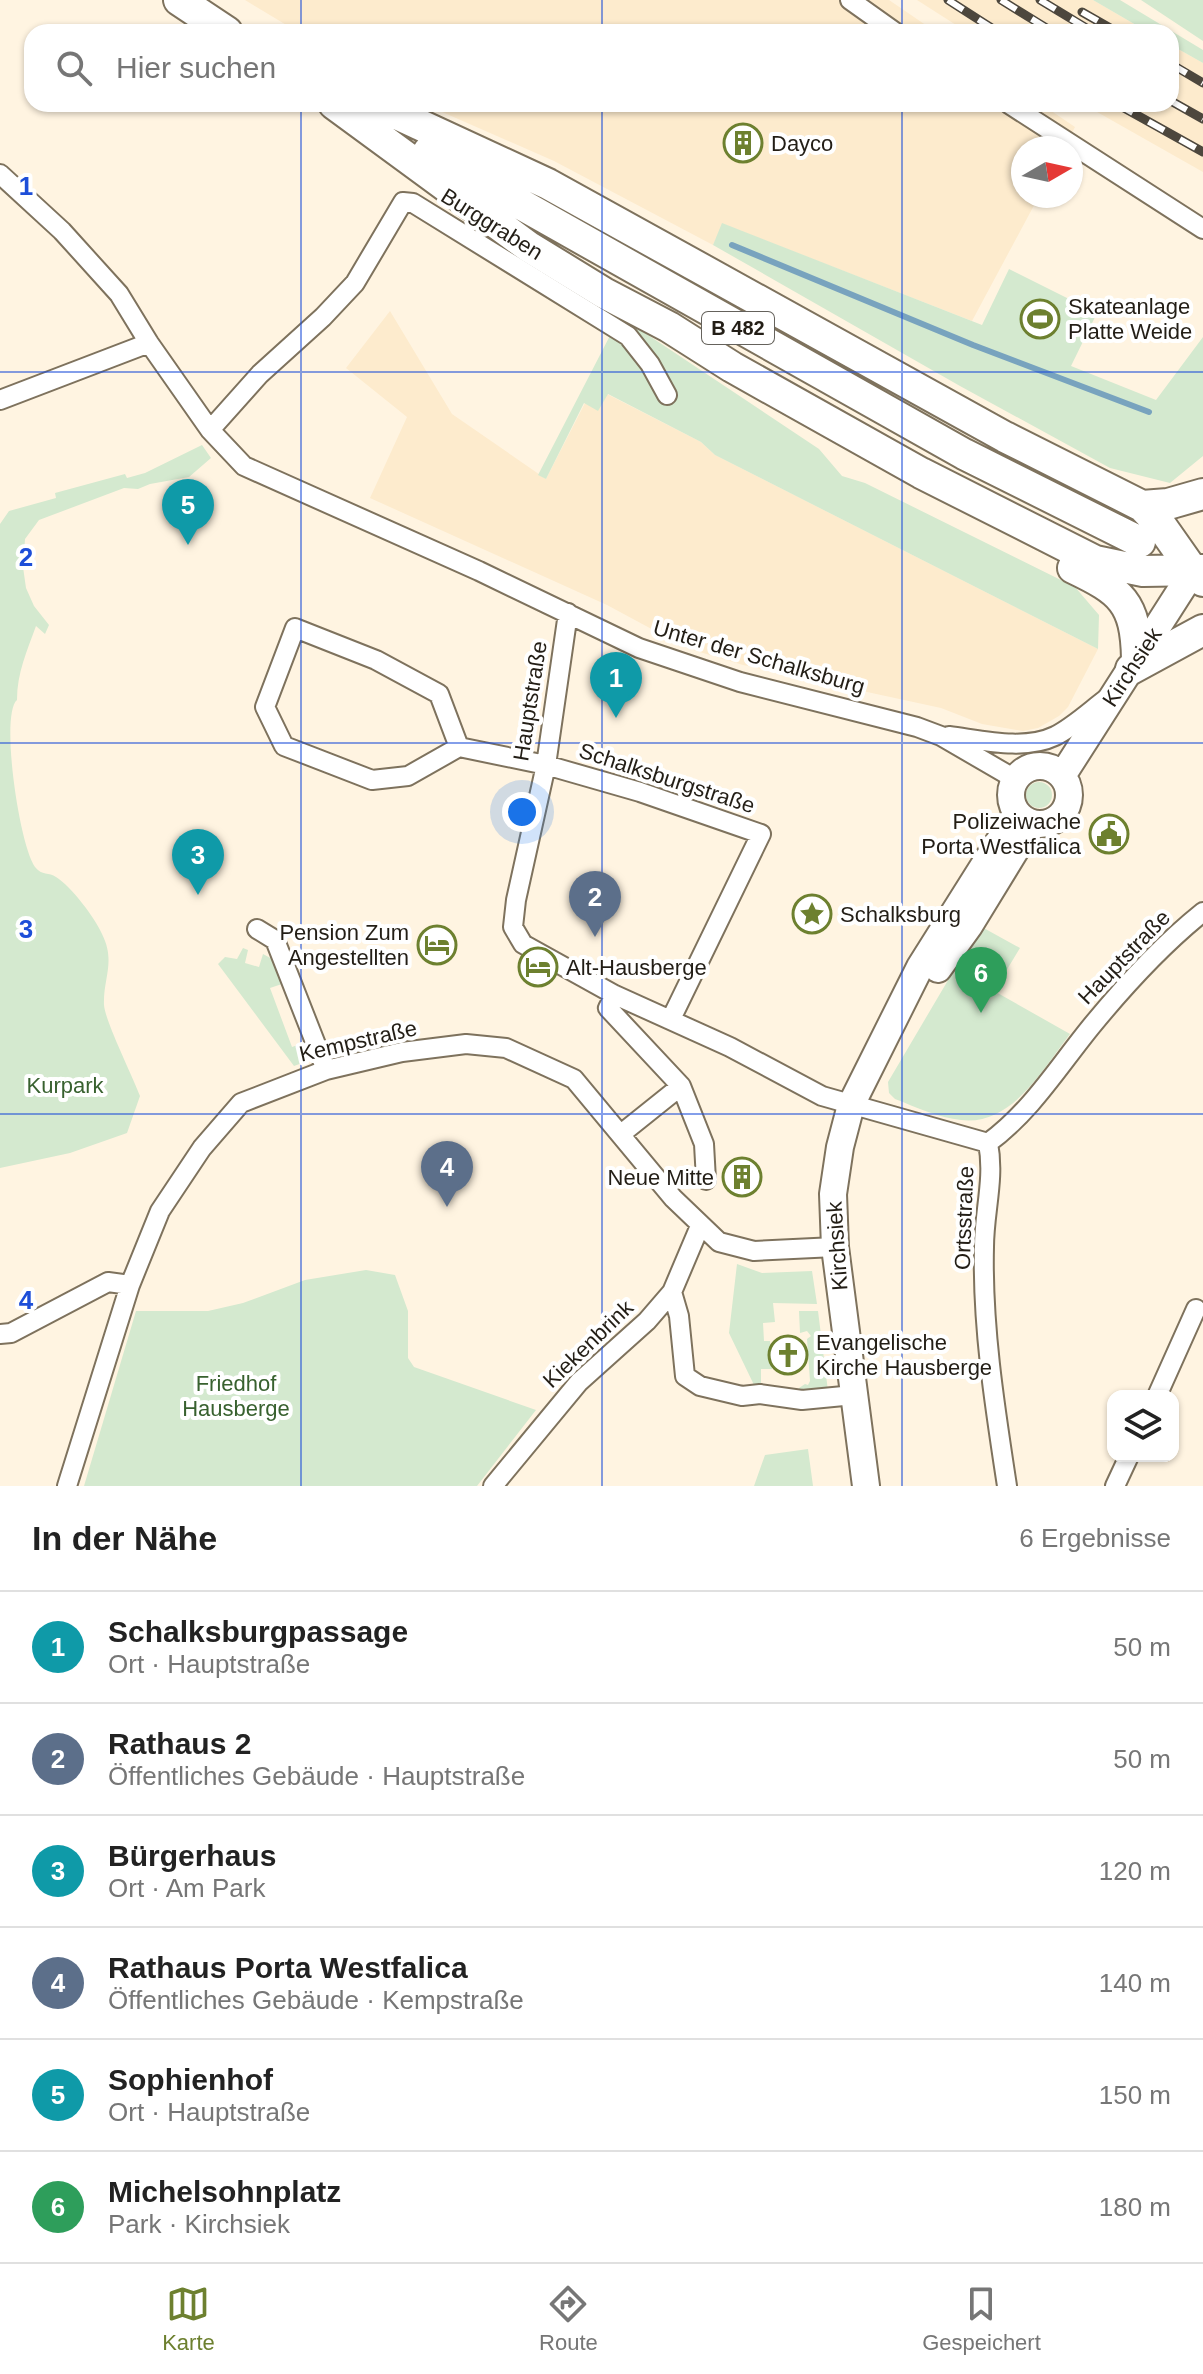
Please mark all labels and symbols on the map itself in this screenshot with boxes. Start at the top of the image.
building icon: Dayco [722,122,764,164]
place label: Dayco [771,131,833,156]
north arrow [1011,136,1083,208]
text: 1 [19,171,33,201]
street label: Burggraben [437,183,547,265]
place label: Skateanlage Platte Weide [1068,294,1192,344]
sports icon: Skateanlage Platte Weide [1019,298,1061,340]
road number: B 482 [702,312,774,344]
pin: 5 [162,479,214,545]
text: 2 [19,542,33,572]
street label: Unter der Schalksburg [650,615,868,699]
street label: Kirchsiek [1097,622,1167,711]
street label: Hauptstraße [508,639,552,763]
pin: 1 [590,652,642,718]
street label: Schalksburgstraße [576,738,758,818]
your location [502,792,542,832]
place label: Polizeiwache Porta Westfalica [921,809,1082,859]
public building icon: Polizeiwache Porta Westfalica [1088,813,1130,855]
pin: 3 [172,829,224,895]
pin: 2 [569,871,621,937]
place icon: Schalksburg [791,893,833,935]
place label: Schalksburg [840,902,961,927]
street label: Hauptstraße [1073,905,1175,1009]
text: 3 [19,914,33,944]
place label: Pension Zum Angestellten [279,920,409,970]
hotel icon: Pension Zum Angestellten [416,924,458,966]
hotel icon: Alt-Hausberge [517,946,559,988]
pin: 6 [955,947,1007,1013]
place label: Alt-Hausberge [566,955,707,980]
street label: Kempstraße [297,1015,419,1067]
park label: Kurpark [26,1073,105,1098]
pin: 4 [421,1141,473,1207]
building icon: Neue Mitte [721,1156,763,1198]
place label: Neue Mitte [608,1165,714,1190]
street label: Ortsstraße [950,1166,978,1270]
street label: Kirchsiek [821,1200,853,1291]
text: 4 [19,1285,34,1315]
street label: Kiekenbrink [538,1294,639,1393]
place label: Evangelische Kirche Hausberge [816,1330,992,1380]
church icon: Evangelische Kirche Hausberge [767,1334,809,1376]
park label: Friedhof Hausberge [182,1371,290,1421]

